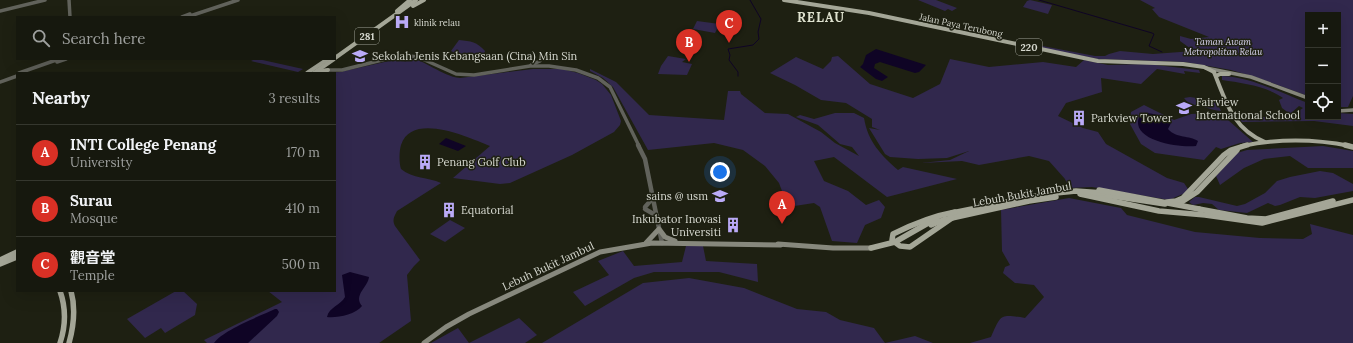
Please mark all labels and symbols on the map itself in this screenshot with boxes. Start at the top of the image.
district label: RELAU [797,9,845,26]
pin: C [716,10,742,43]
street label: Jalan Paya Terubong [917,11,1005,39]
hospital icon: klinik relau [393,13,411,31]
place label: klinik relau [414,17,461,28]
road number: 281 [355,28,379,44]
pin: B [676,29,702,62]
park label: Taman Awam Metropolitan Relau [1184,36,1263,57]
road number: 220 [1016,39,1042,55]
school or university icon: Sekolah Jenis Kebangsaan (Cina) Min Sin [351,47,369,65]
place label: Sekolah Jenis Kebangsaan (Cina) Min Sin [372,49,578,64]
place label: Fairview International School [1196,95,1300,122]
school or university icon: Fairview International School [1175,99,1193,117]
building icon: Parkview Tower [1070,109,1088,127]
place label: Parkview Tower [1091,111,1173,125]
building icon: Penang Golf Club [416,153,434,171]
place label: Penang Golf Club [437,155,526,169]
your location [710,162,730,182]
street label: Lebuh Bukit Jambul [972,178,1072,210]
school or university icon: sains @ usm [711,187,729,205]
place label: sains @ usm [646,189,708,203]
pin: A [769,191,795,224]
building icon: Equatorial [440,201,458,219]
place label: Equatorial [461,203,514,217]
place label: Inkubator Inovasi Universiti [632,212,721,239]
building icon: Inkubator Inovasi Universiti [724,216,742,234]
street label: Lebuh Bukit Jambul [500,239,596,293]

